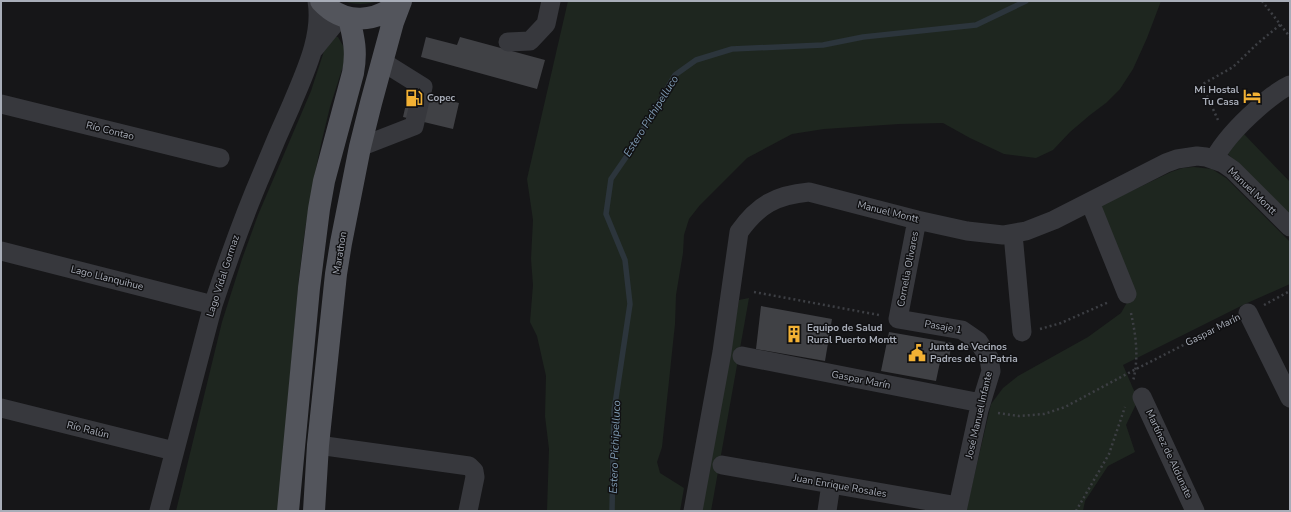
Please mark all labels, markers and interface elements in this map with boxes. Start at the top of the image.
water label: Estero Pichipelluco [620,72,682,160]
place label: Mi Hostal Tu Casa [1194,83,1240,109]
hotel icon: Mi Hostal Tu Casa [1242,86,1262,106]
fuel station icon: Copec [404,88,424,108]
place label: Copec [427,91,456,105]
street label: Río Contao [84,118,136,144]
street label: Manuel Montt [1225,164,1280,218]
street label: Manuel Montt [856,198,921,226]
street label: Cornelia Olivares [894,230,922,308]
street label: Marathon [330,231,350,275]
street label: Lago Vidal Gormaz [203,233,243,319]
street label: Lago Llanquihue [69,262,145,294]
street label: Gaspar Marín [1183,310,1243,350]
street label: Pasaje 1 [923,317,963,337]
place label: Equipo de Salud Rural Puerto Montt [807,321,897,347]
building icon: Equipo de Salud Rural Puerto Montt [784,324,804,344]
place label: Junta de Vecinos Padres de la Patria [929,340,1018,366]
public building icon: Junta de Vecinos Padres de la Patria [907,343,927,363]
street label: Gaspar Marín [830,367,892,393]
street label: José Manuel Infante [962,370,996,461]
water label: Estero Pichipelluco [606,400,624,494]
street label: Martínez de Aldunate [1142,407,1196,501]
street label: Río Ralún [65,418,111,442]
street label: Juan Enrique Rosales [791,471,888,501]

